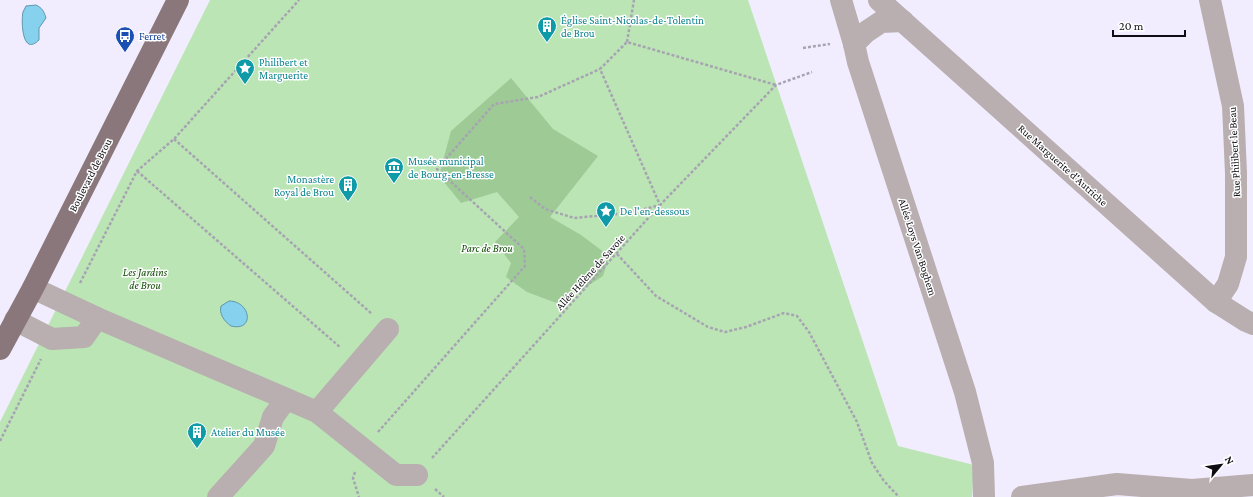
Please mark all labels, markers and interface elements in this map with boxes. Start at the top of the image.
scale bar [1113,12,1185,38]
place label: Église Saint-Nicolas-de-Tolentin de Brou [561,14,704,39]
building icon: Église Saint-Nicolas-de-Tolentin de Brou [536,15,558,43]
text: 20 m [1119,19,1144,33]
bus stop icon: Ferret [114,25,136,53]
place label: Ferret [139,30,165,42]
place label: Philibert et Marguerite [259,56,308,82]
place icon: Philibert et Marguerite [234,57,256,85]
street label: Rue Philibert le Beau [1226,106,1242,197]
street label: Rue Marguerite d'Autriche [1015,122,1110,209]
street label: Boulevard de Brou [66,136,114,213]
place label: Musée municipal de Bourg-en-Bresse [408,155,494,181]
museum icon: Musée municipal de Bourg-en-Bresse [383,156,405,184]
place label: Monastère Royal de Brou [274,173,334,199]
building icon: Monastère Royal de Brou [337,174,359,202]
street label: Allée Loys Van Boghem [896,197,939,297]
place icon: De l'en-dessous [595,200,617,228]
place label: De l'en-dessous [620,205,689,217]
street label: Allée Hélène de Savoie [553,232,627,312]
park label: Parc de Brou [461,242,513,254]
park label: Les Jardins de Brou [123,266,168,291]
building icon: Atelier du Musée [186,421,208,449]
place label: Atelier du Musée [211,426,285,438]
north arrow [1201,445,1241,485]
text: N [1223,454,1237,467]

